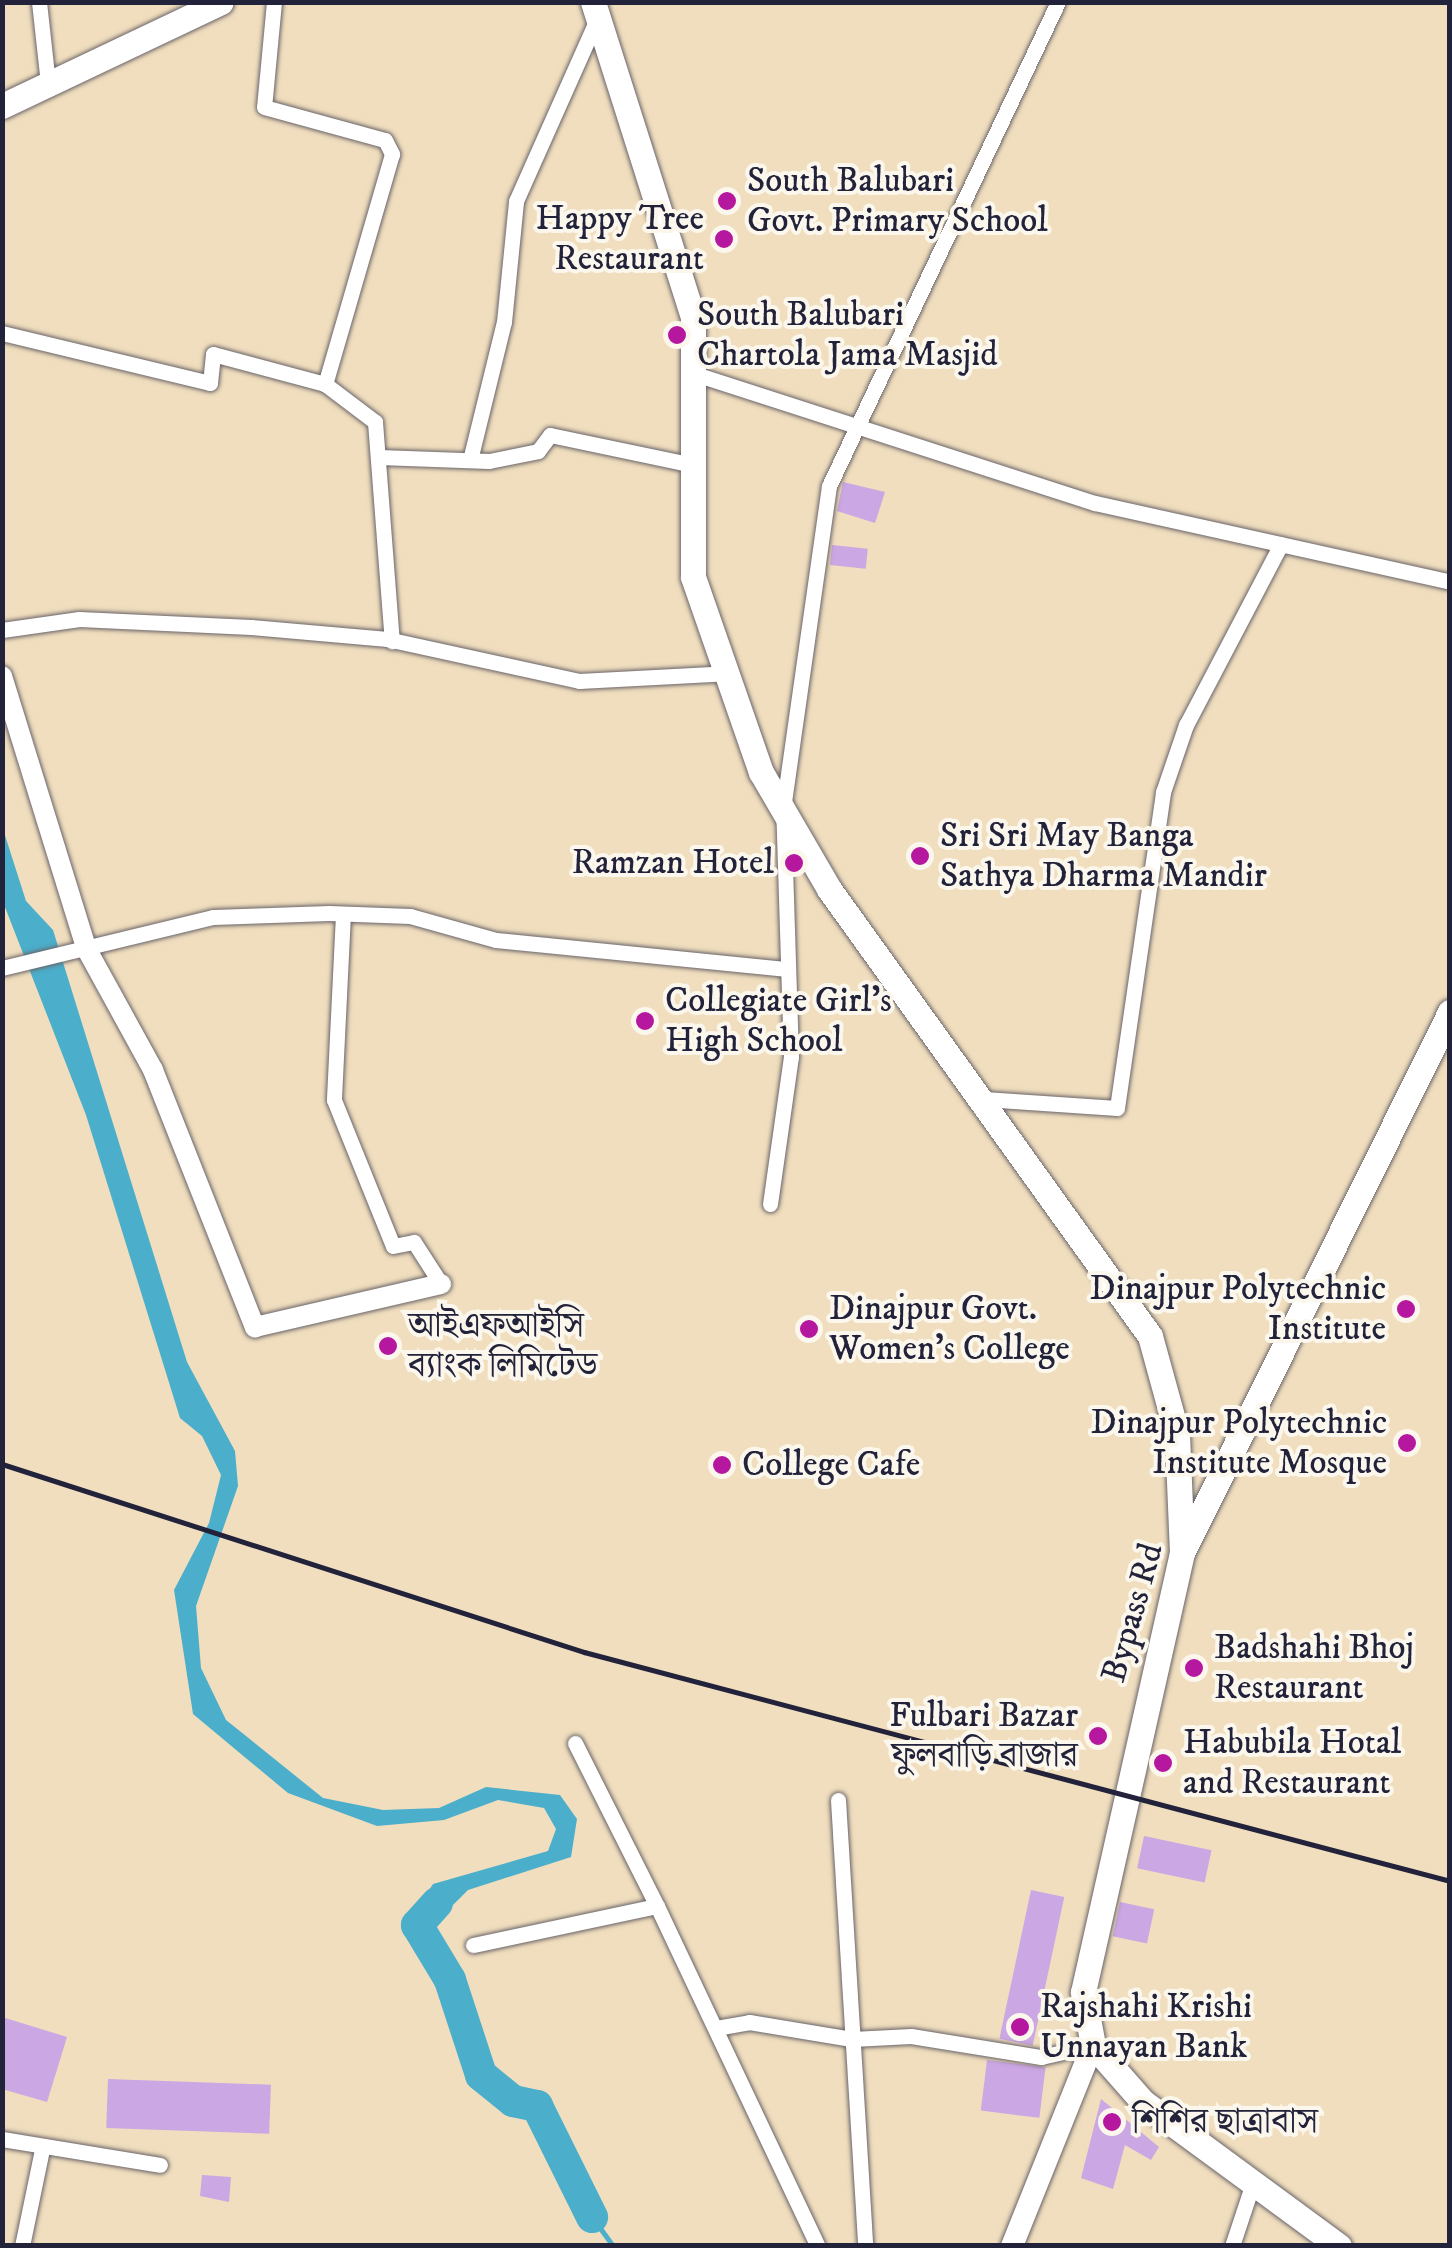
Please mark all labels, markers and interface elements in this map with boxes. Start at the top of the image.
place label: South Balubari Govt. Primary School [747,160,1048,242]
marker: South Balubari Govt. Primary School [716,190,738,212]
place label: Happy Tree Restaurant [536,198,704,280]
marker: Happy Tree Restaurant [713,228,735,250]
place label: South Balubari Chartola Jama Masjid [697,294,998,376]
marker: South Balubari Chartola Jama Masjid [666,324,688,346]
place label: Sri Sri May Banga Sathya Dharma Mandir [940,815,1267,897]
place label: Ramzan Hotel [572,842,774,884]
marker: Sri Sri May Banga Sathya Dharma Mandir [909,845,931,867]
marker: Ramzan Hotel [783,852,805,874]
place label: Collegiate Girl's High School [665,980,892,1062]
marker: Collegiate Girl's High School [634,1010,656,1032]
place label: Dinajpur Polytechnic Institute [1090,1268,1386,1350]
place label: Dinajpur Govt. Women's College [829,1288,1070,1370]
marker: Dinajpur Polytechnic Institute [1395,1298,1417,1320]
place label: আইএফআইসি ব্যাংক লিমিটেড [408,1305,597,1387]
marker: Dinajpur Govt. Women's College [798,1318,820,1340]
marker: আইএফআইসি ব্যাংক লিমিটেড [377,1335,399,1357]
place label: Dinajpur Polytechnic Institute Mosque [1091,1402,1387,1484]
marker: Dinajpur Polytechnic Institute Mosque [1396,1432,1418,1454]
place label: College Cafe [742,1444,920,1486]
marker: College Cafe [711,1454,733,1476]
street label: Bypass Rd [1093,1539,1173,1687]
place label: Badshahi Bhoj Restaurant [1214,1627,1414,1709]
marker: Badshahi Bhoj Restaurant [1183,1657,1205,1679]
place label: Fulbari Bazar ফুলবাড়ি বাজার [889,1695,1078,1777]
place label: Habubila Hotal and Restaurant [1183,1722,1401,1804]
marker: Fulbari Bazar ফুলবাড়ি বাজার [1087,1725,1109,1747]
marker: Habubila Hotal and Restaurant [1152,1752,1174,1774]
place label: Rajshahi Krishi Unnayan Bank [1040,1986,1252,2068]
marker: Rajshahi Krishi Unnayan Bank [1009,2016,1031,2038]
place label: শিশির ছাত্রাবাস [1132,2101,1318,2143]
marker: শিশির ছাত্রাবাস [1101,2111,1123,2133]

